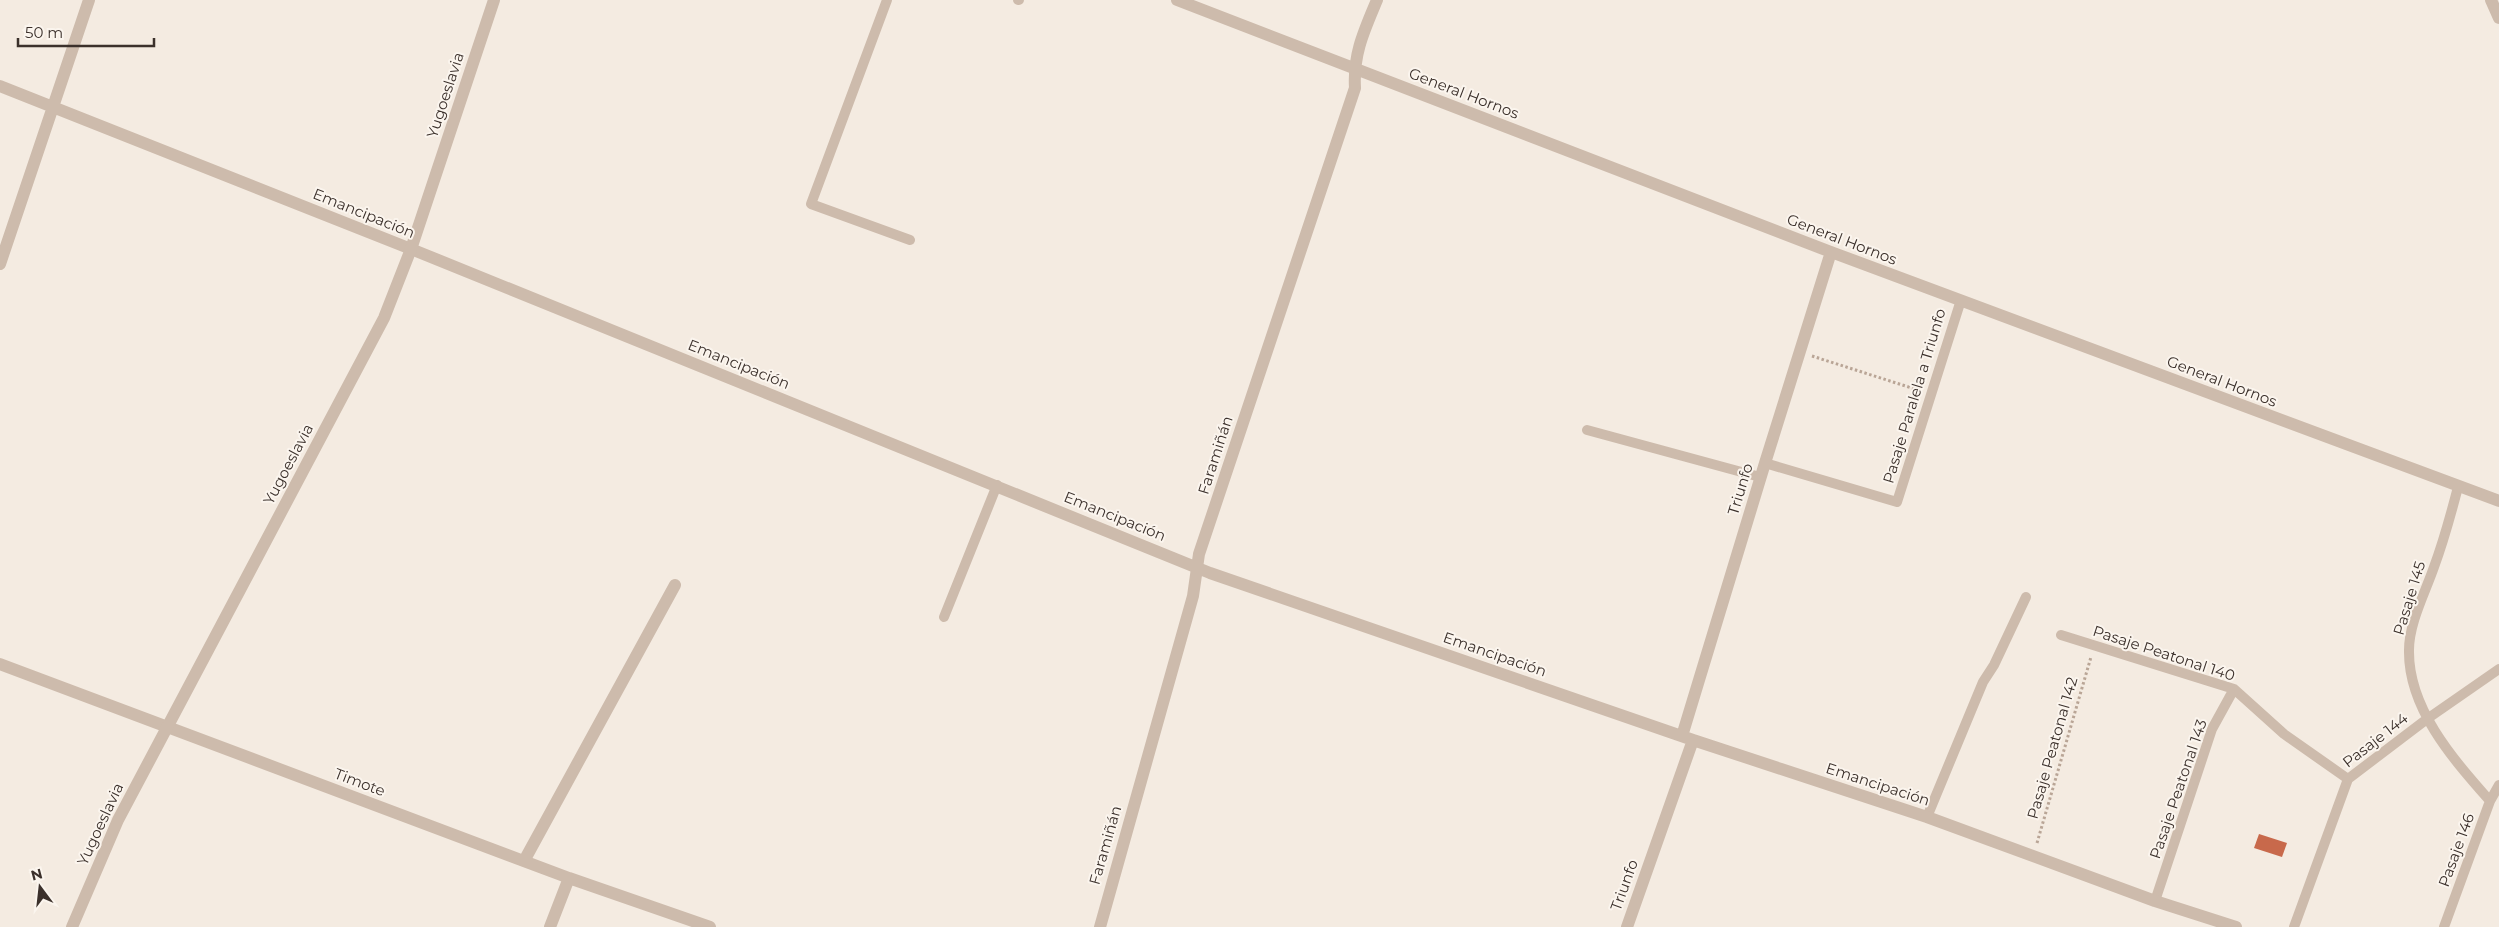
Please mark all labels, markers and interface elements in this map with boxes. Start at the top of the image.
scale bar [18,15,154,47]
text: 50 m [25,23,63,42]
street label: Yugoeslavia [422,50,468,140]
street label: General Hornos [1406,63,1522,123]
street label: Emancipación [310,184,418,242]
street label: General Hornos [1784,209,1900,269]
street label: Pasaje Paralela a Triunfo [1878,306,1950,486]
street label: Emancipación [685,335,793,393]
street label: General Hornos [2164,351,2280,411]
street label: Faramiñán [1193,413,1237,497]
street label: Yugoeslavia [259,420,317,508]
street label: Triunfo [1723,461,1757,517]
street label: Emancipación [1061,487,1169,545]
street label: Pasaje 145 [2389,559,2429,637]
street label: Pasaje Peatonal 140 [2091,621,2238,685]
street label: Emancipación [1441,627,1549,681]
street label: Pasaje Peatonal 142 [2023,675,2081,821]
street label: Pasaje 144 [2338,708,2412,771]
street label: Pasaje Peatonal 143 [2145,717,2211,861]
street label: Emancipación [1824,758,1932,810]
street label: Timote [332,764,388,800]
street label: Yugoeslavia [73,780,127,868]
street label: Faramiñán [1085,803,1125,887]
street label: Pasaje 146 [2434,811,2478,889]
street label: Triunfo [1606,857,1642,913]
north arrow [15,862,65,912]
text: N [29,864,44,885]

